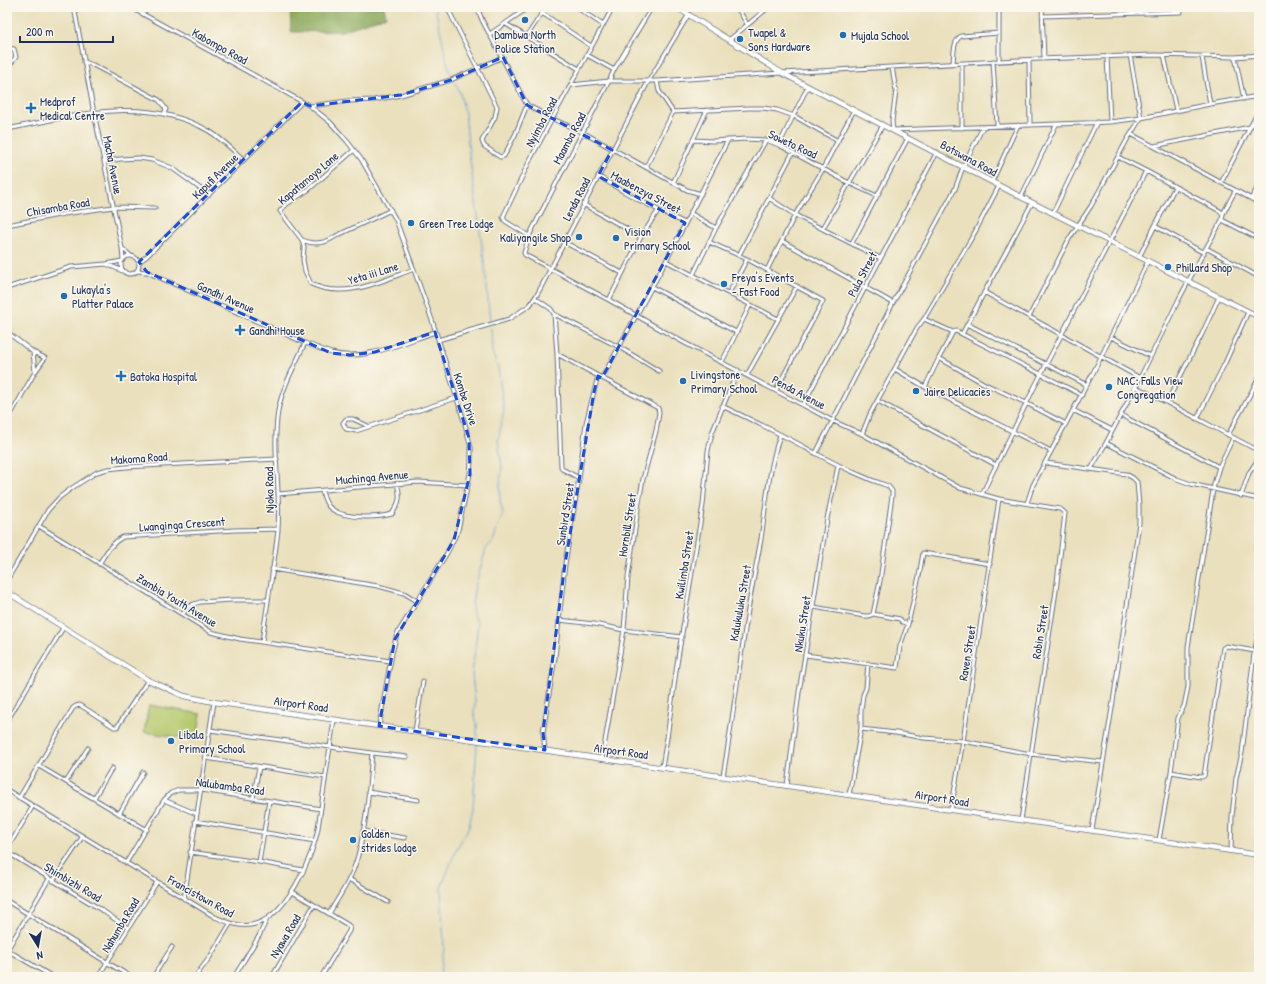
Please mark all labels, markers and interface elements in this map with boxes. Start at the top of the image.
marker: Dambwa North Police Station [520,15,530,25]
scale bar [20,18,113,44]
text: 200 m [26,23,53,40]
street label: Kabompo Road [189,24,251,68]
place label: Twapel & Sons Hardware [748,24,811,55]
place label: Dambwa North Police Station [494,26,556,57]
place label: Mujala School [851,27,910,44]
marker: Mujala School [838,30,848,40]
marker: Twapel & Sons Hardware [735,34,745,44]
place label: Medprof Medical Centre [40,93,105,124]
street label: Nyimba Road [521,94,561,150]
marker: Medprof Medical Centre [25,102,37,114]
street label: Maamba Road [548,109,590,167]
street label: Soweto Road [766,125,820,163]
street label: Macha Avenue [99,134,127,196]
street label: Botswana Road [937,136,1001,180]
street label: Kapatamoyo Lane [274,147,342,209]
street label: Kapufi Avenue [188,149,242,203]
street label: Maabenzya Street [608,166,685,218]
street label: Lenda Road [558,174,594,224]
street label: Chisamba Road [25,193,91,221]
place label: Green Tree Lodge [419,215,494,232]
marker: Green Tree Lodge [406,218,416,228]
place label: Vision Primary School [624,223,691,254]
place label: Kaliyangile Shop [500,229,571,246]
marker: Kaliyangile Shop [574,232,584,242]
marker: Vision Primary School [611,233,621,243]
street label: Pula Street [843,248,881,300]
street label: Yeta iii Lane [346,257,400,289]
place label: Phillard Shop [1176,259,1232,276]
marker: Phillard Shop [1163,262,1173,272]
place label: Freya's Events - Fast Food [731,269,794,300]
street label: Gandhi Avenue [194,277,258,317]
marker: Freya's Events - Fast Food [719,279,729,289]
place label: Lukayla's Platter Palace [72,281,134,312]
marker: Lukayla's Platter Palace [59,291,69,301]
place label: Gandhi House [249,322,305,339]
marker: Gandhi House [234,324,246,336]
place label: Livingstone Primary School [691,366,758,397]
place label: Batoka Hospital [130,368,198,385]
marker: Batoka Hospital [115,370,127,382]
street label: Kombe Drive [450,371,483,428]
street label: Penda Avenue [769,371,829,413]
place label: NAC: Falls View Congregation [1117,372,1183,403]
marker: Livingstone Primary School [678,376,688,386]
marker: NAC: Falls View Congregation [1104,382,1114,392]
place label: Jaire Delicacies [924,383,991,400]
marker: Jaire Delicacies [911,386,921,396]
street label: Makoma Road [110,448,168,468]
street label: Muchinga Avenue [335,465,409,489]
street label: Njoko Raod [260,466,278,513]
street label: Sunbird Street [552,481,578,547]
street label: Hornbill Street [614,491,641,558]
street label: Lwanginga Crescent [139,512,226,535]
street label: Kwilimba Street [670,529,698,600]
street label: Kalukuluku Street [725,563,755,643]
street label: Zambia Youth Avenue [133,569,221,631]
street label: Nkuku Street [789,594,815,653]
street label: Robin Street [1027,603,1053,660]
street label: Raven Street [954,623,980,682]
street label: Airport Road [273,692,329,716]
place label: Libala Primary School [179,726,246,757]
marker: Libala Primary School [166,736,176,746]
street label: Airport Road [593,739,649,763]
street label: Nalubamba Road [195,773,266,799]
street label: Airport Road [914,785,970,811]
place label: Golden strides lodge [361,825,417,856]
marker: Golden strides lodge [348,835,358,845]
street label: Shimbizhi Road [41,858,105,906]
street label: Francistown Road [164,870,238,921]
street label: Nahumba Road [97,894,143,956]
street label: Nyawa Road [265,910,305,961]
north arrow [18,926,58,966]
text: N [36,948,44,963]

